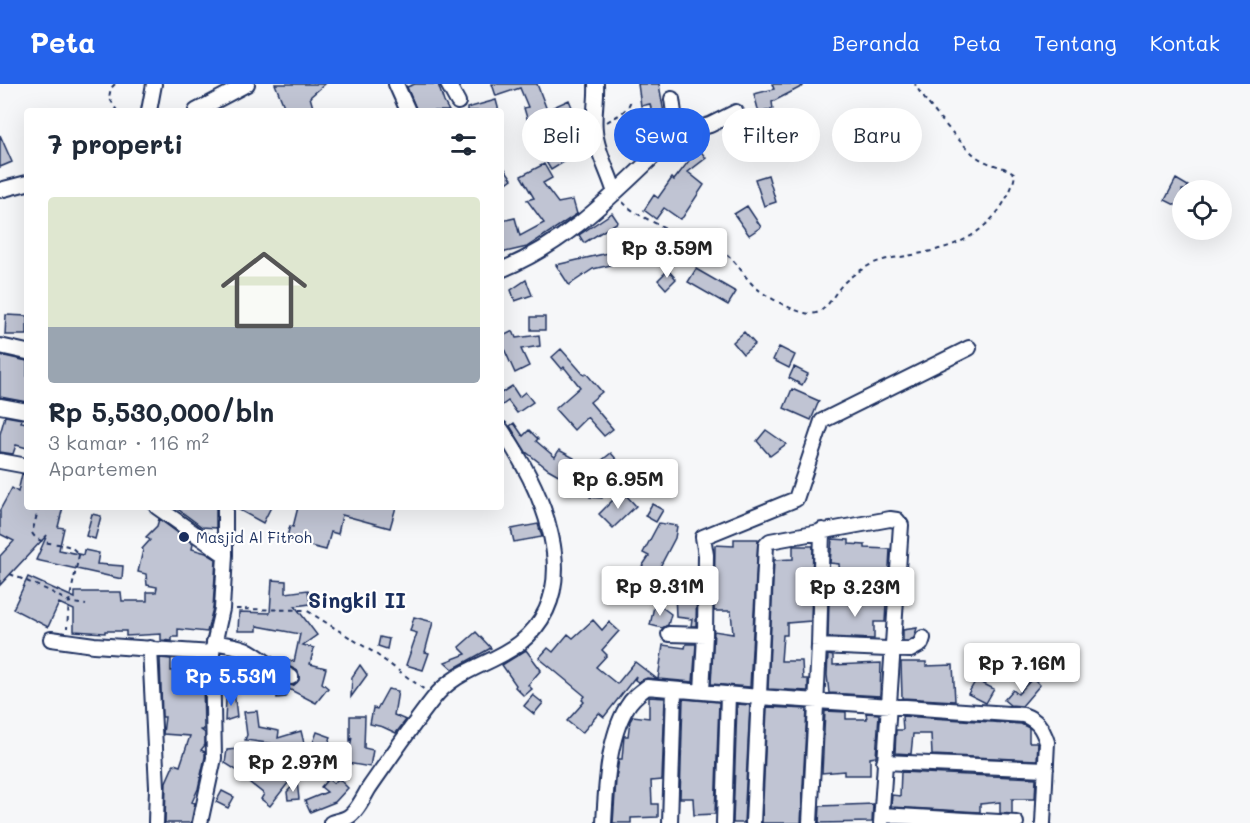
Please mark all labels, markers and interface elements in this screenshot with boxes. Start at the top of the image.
text: Peta [30,24,95,60]
text: Beranda [832,29,920,56]
text: Peta [953,29,1001,56]
text: Tentang [1034,29,1117,56]
text: Kontak [1150,29,1220,56]
chip: Beli [522,108,602,162]
chip: Sewa [614,108,710,162]
chip: Filter [722,108,820,162]
chip: Baru [832,108,922,162]
text: 7 properti [48,127,183,161]
icon: filters [447,128,480,161]
map controls [1172,180,1232,240]
button: locate [1172,180,1232,240]
pin: Rp 3.59M [605,228,729,279]
text: Rp 3.59M [621,234,713,260]
icon: home [210,236,318,344]
text: Rp 5,530,000/bln [48,395,274,429]
text: 3 kamar · 116 m² [48,429,209,455]
text: Apartemen [48,455,157,481]
pin: Rp 6.95M [556,459,680,510]
text: Rp 6.95M [572,465,664,491]
place label: Masjid Al Fitroh [196,527,312,547]
marker: Masjid Al Fitroh [177,530,191,544]
pin: Rp 9.31M [598,566,722,617]
pin: Rp 3.23M [793,567,917,618]
text: Rp 9.31M [616,572,704,598]
text: Rp 3.23M [809,573,901,599]
district label: Singkil II [308,586,406,613]
pin: Rp 7.16M [960,643,1084,694]
text: Rp 7.16M [978,649,1066,675]
pin: Rp 5.53M [169,656,293,707]
text: Rp 5.53M [185,662,277,688]
pin: Rp 2.97M [231,742,355,793]
text: Rp 2.97M [248,748,338,774]

